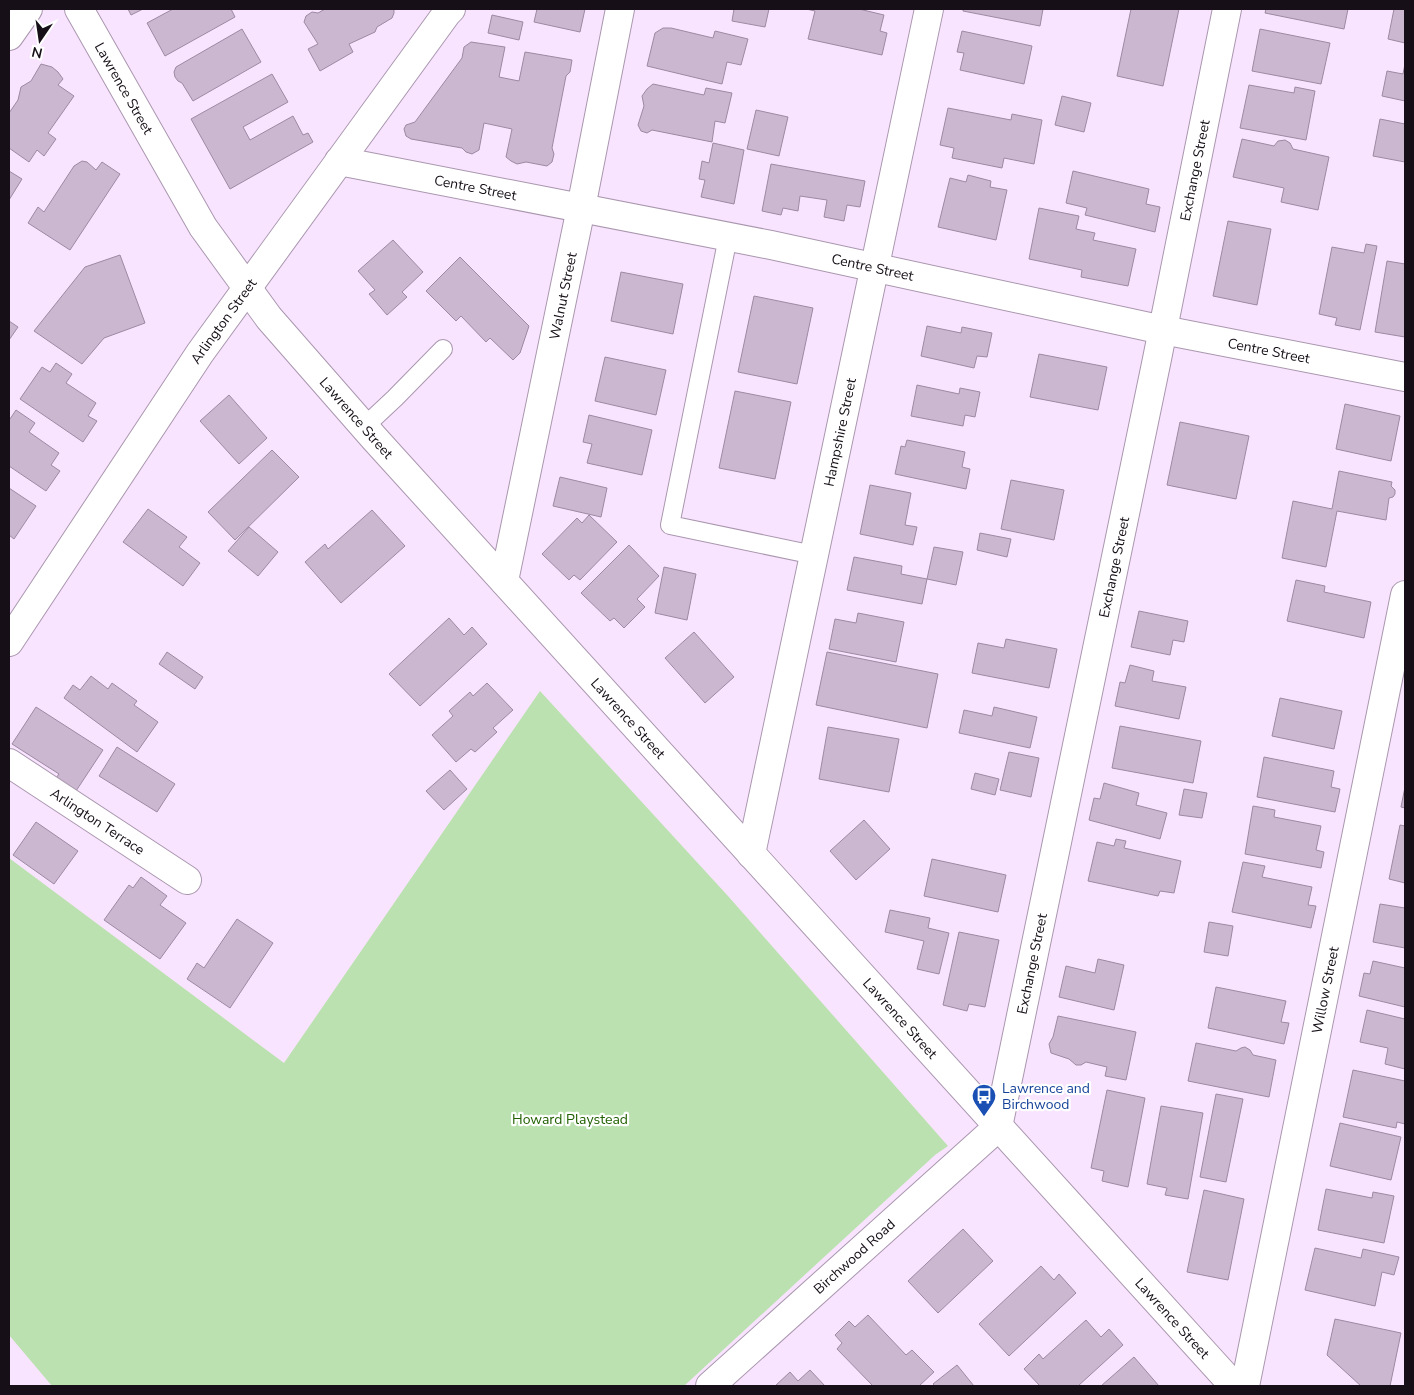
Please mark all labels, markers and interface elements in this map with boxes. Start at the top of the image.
north arrow [15,15,65,65]
street label: Lawrence Street [90,39,158,138]
text: N [30,42,44,63]
street label: Exchange Street [1175,118,1214,223]
street label: Centre Street [433,170,518,205]
street label: Centre Street [830,249,915,285]
street label: Walnut Street [545,251,581,341]
street label: Arlington Street [186,274,261,367]
street label: Centre Street [1226,333,1312,368]
street label: Lawrence Street [315,373,398,463]
street label: Hampshire Street [819,376,861,488]
street label: Exchange Street [1094,515,1134,619]
street label: Lawrence Street [587,674,670,763]
street label: Arlington Terrace [47,783,148,859]
street label: Exchange Street [1012,911,1052,1016]
street label: Willow Street [1307,945,1343,1035]
street label: Lawrence Street [859,974,942,1063]
place label: Lawrence and Birchwood [1002,1079,1090,1114]
bus stop icon: Lawrence and Birchwood [971,1083,997,1117]
park label: Howard Playstead [512,1110,628,1129]
street label: Birchwood Road [809,1215,899,1298]
street label: Lawrence Street [1131,1274,1214,1363]

